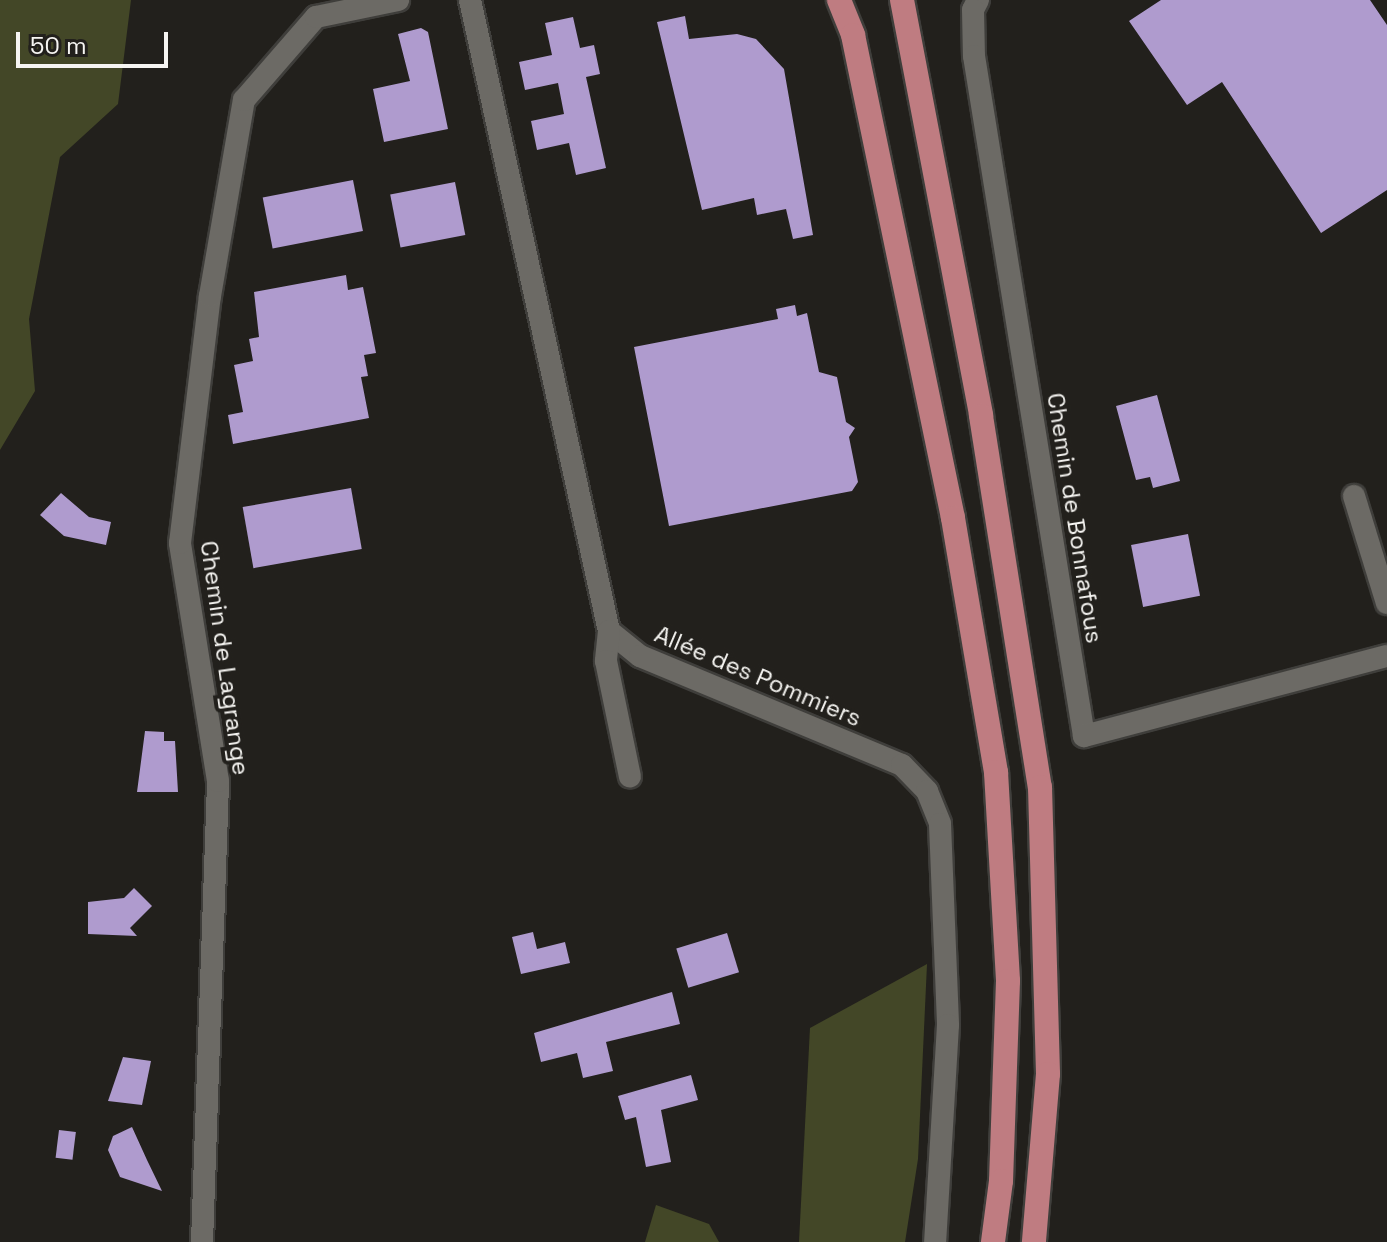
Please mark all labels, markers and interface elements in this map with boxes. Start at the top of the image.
scale bar [20,16,172,66]
text: 50 m [30,30,87,61]
street label: Chemin de Bonnafous [1041,391,1109,645]
street label: Chemin de Lagrange [194,539,256,777]
street label: Allée des Pommiers [650,619,866,733]

